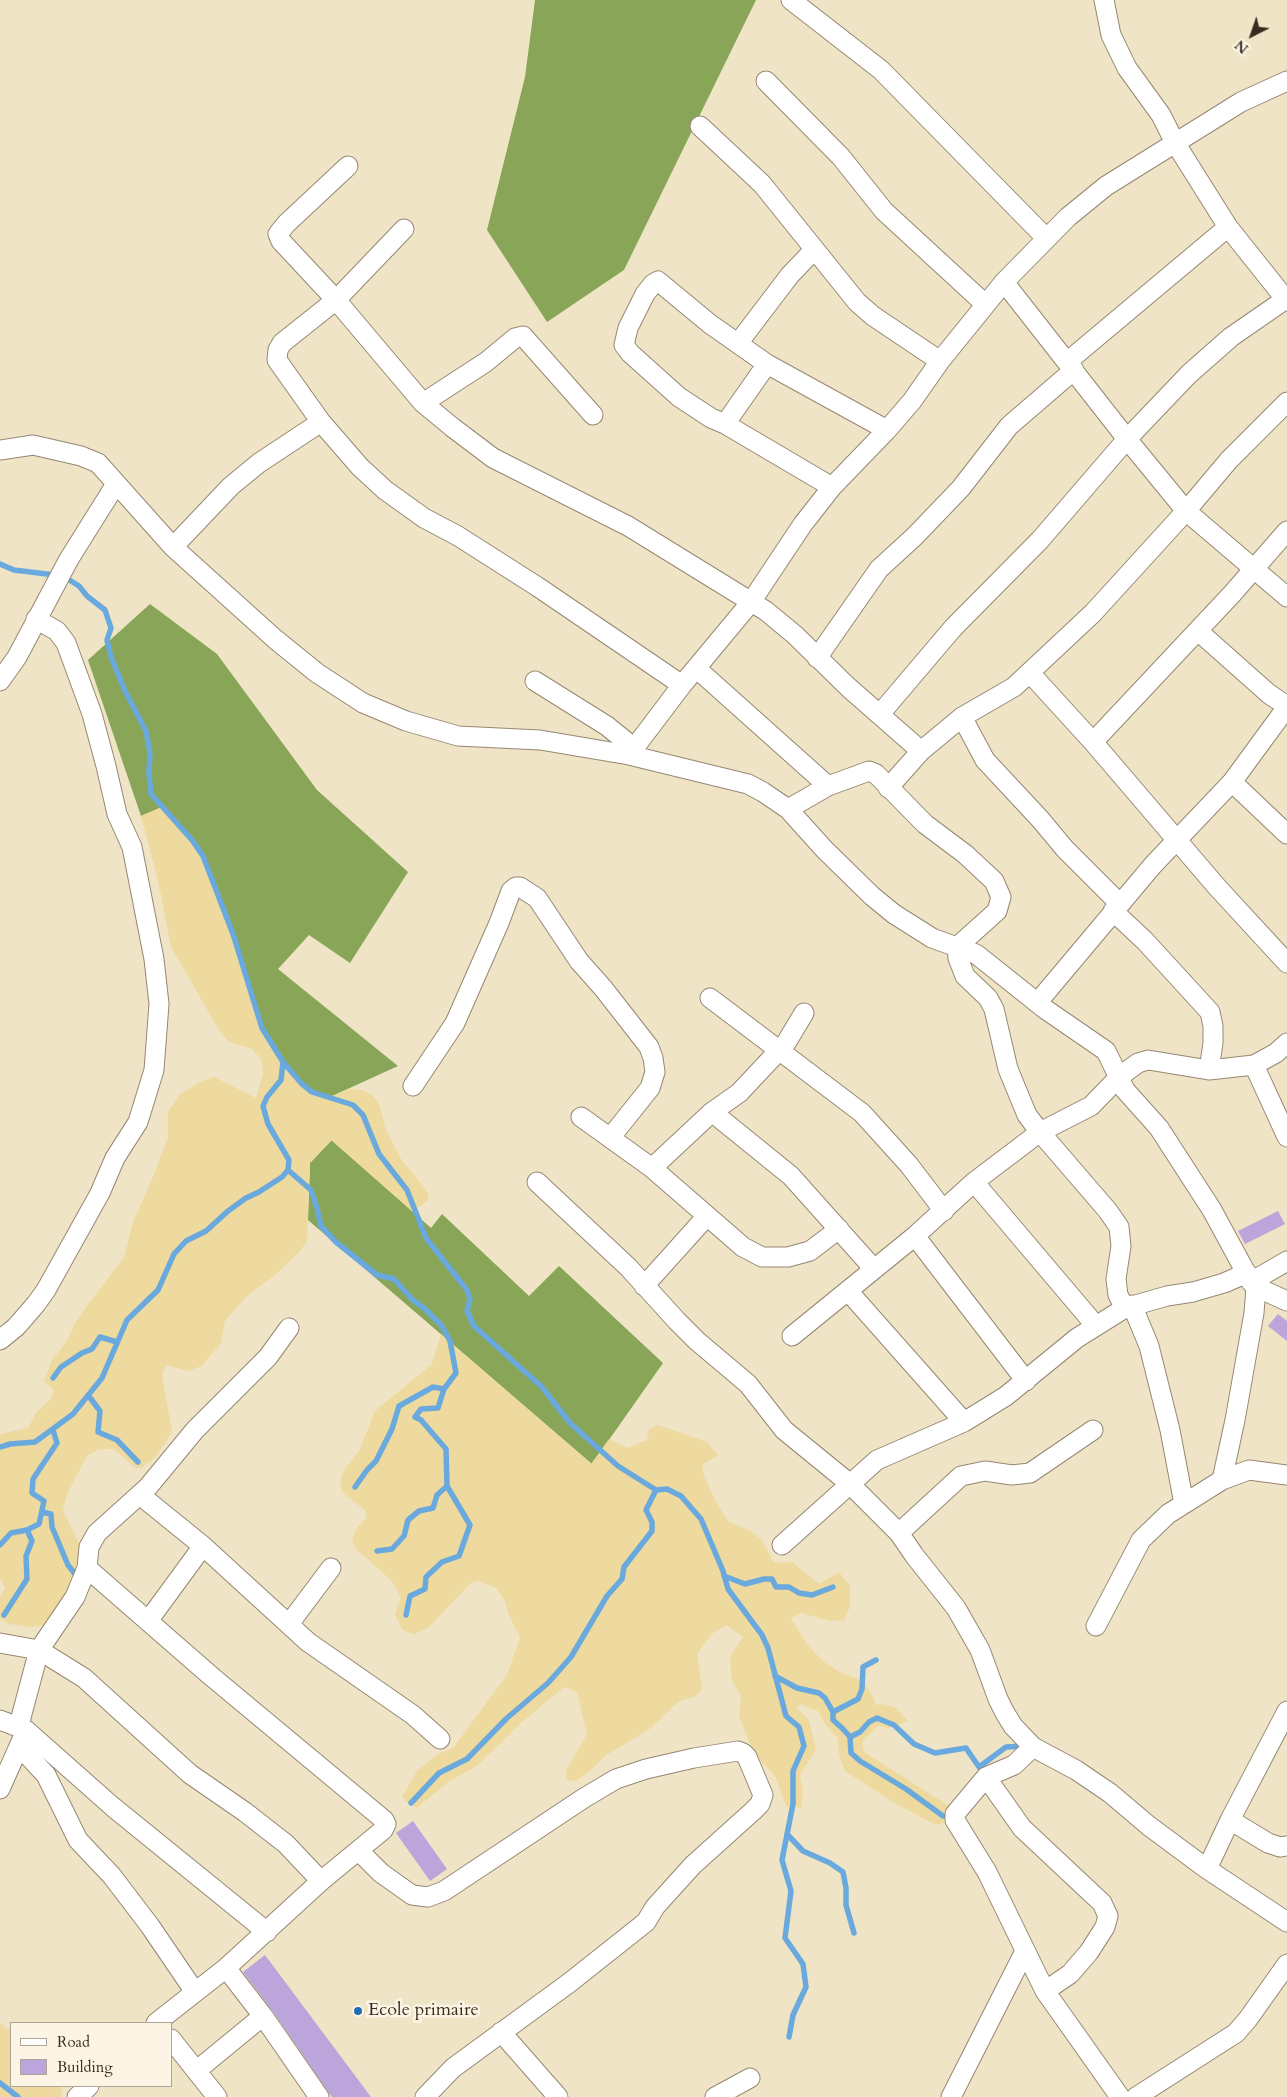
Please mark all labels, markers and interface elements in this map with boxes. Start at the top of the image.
north arrow [1227,10,1277,60]
text: N [1231,36,1253,58]
place label: Ecole primaire [368,2000,479,2022]
marker: Ecole primaire [352,2005,364,2017]
legend [10,2022,172,2087]
text: Road [57,2032,90,2052]
text: Building [57,2057,113,2077]

